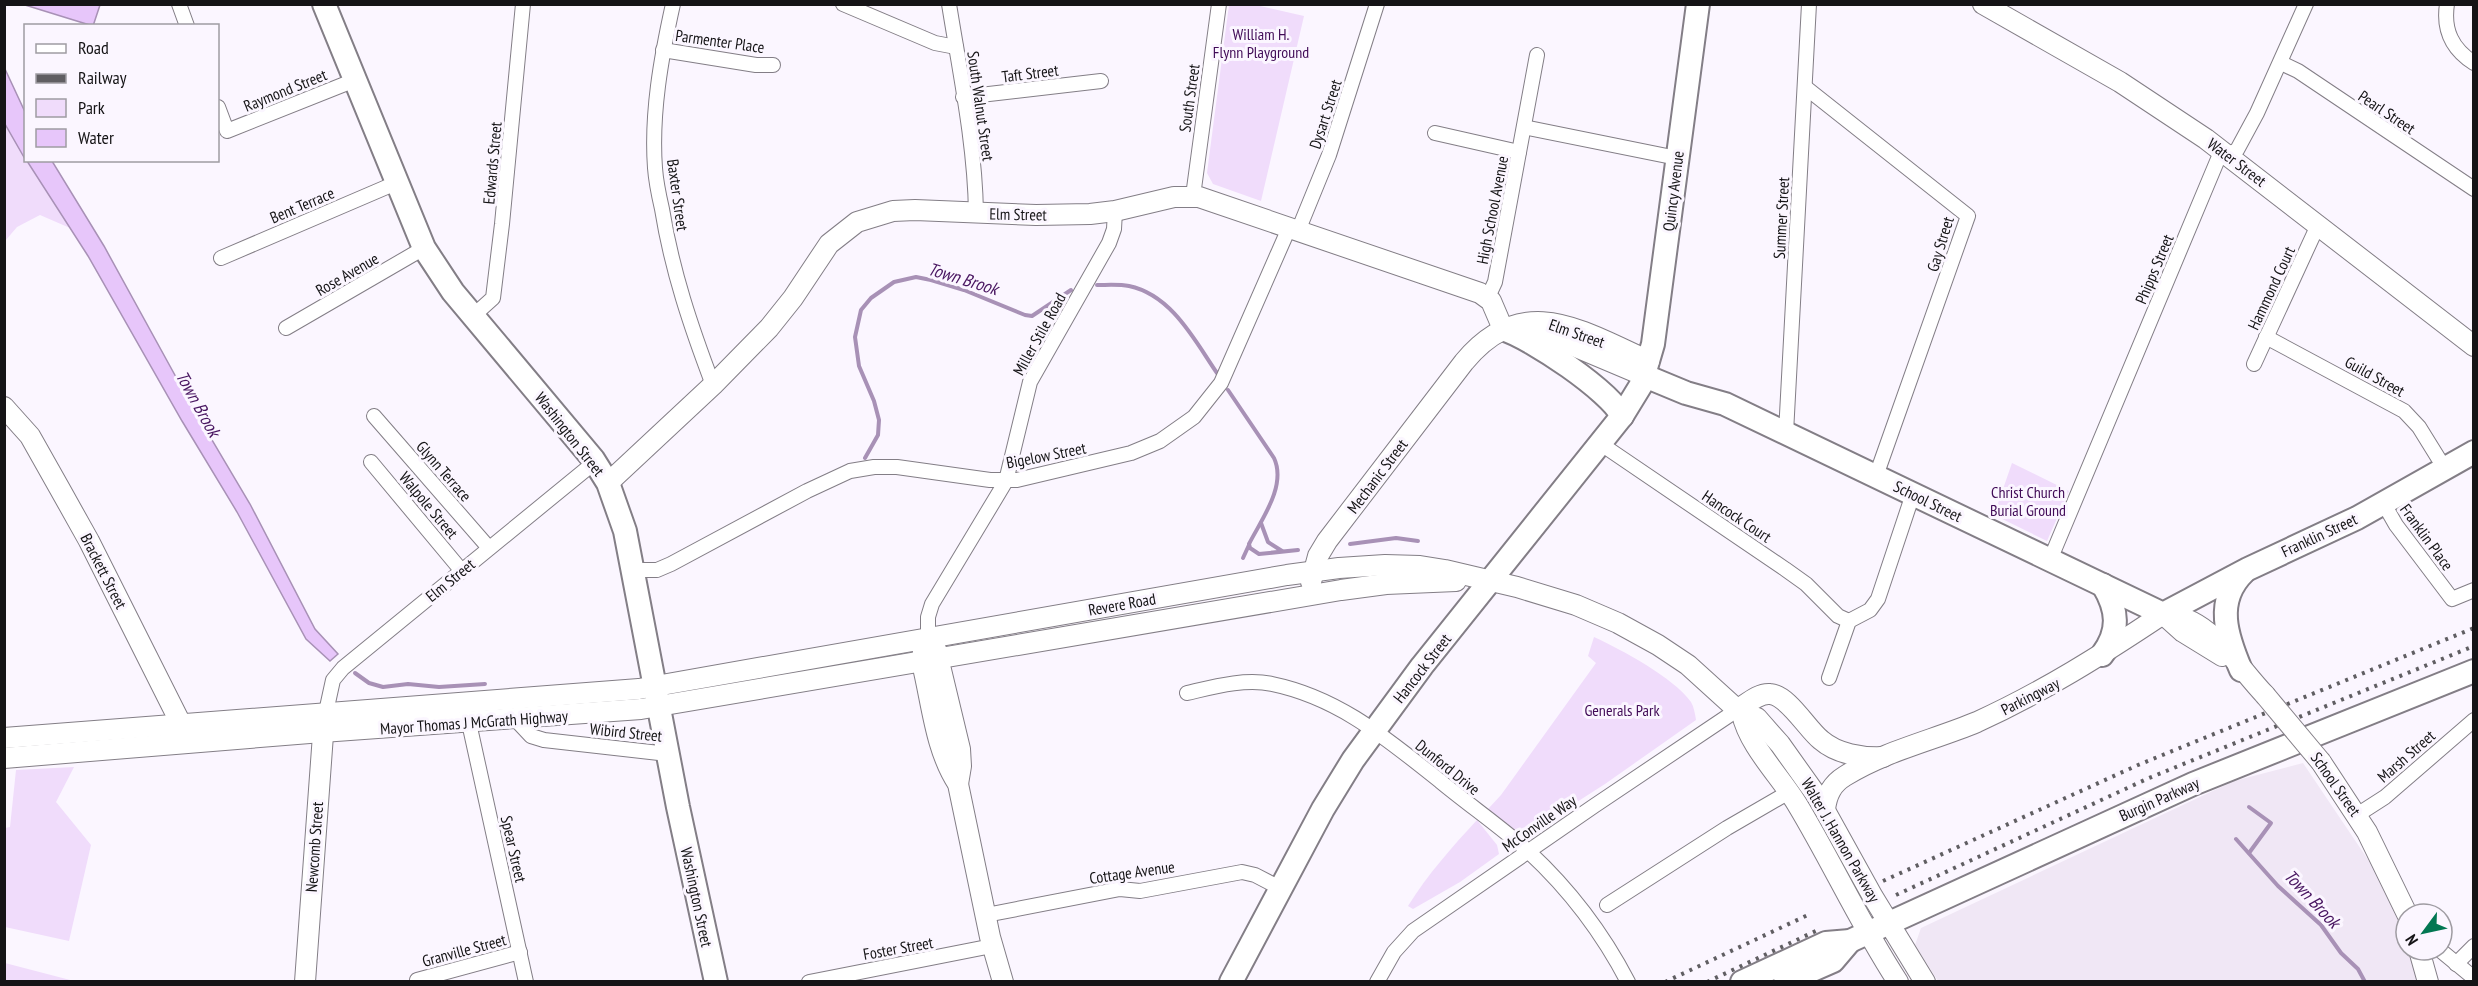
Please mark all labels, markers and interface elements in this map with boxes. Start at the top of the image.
legend [24,24,219,162]
park label: William H. Flynn Playground [1213,24,1309,62]
street label: Parmenter Place [674,25,766,57]
text: Road [78,36,109,59]
street label: South Walnut Street [963,50,999,163]
street label: Taft Street [1000,60,1060,86]
street label: South Street [1174,62,1204,133]
street label: Raymond Street [241,64,330,116]
text: Railway [78,66,127,89]
street label: Dysart Street [1304,76,1346,151]
street label: Pearl Street [2355,86,2420,139]
text: Park [78,96,105,119]
street label: Edwards Street [478,120,506,205]
text: Water [78,126,114,149]
street label: Water Street [2204,133,2271,191]
street label: Quincy Avenue [1658,150,1688,232]
street label: High School Avenue [1472,154,1512,266]
street label: Baxter Street [663,158,693,233]
street label: Summer Street [1769,176,1793,260]
street label: Bent Terrace [267,183,337,227]
street label: Elm Street [989,203,1048,225]
street label: Gay Street [1922,214,1958,274]
street label: Phipps Street [2130,231,2178,307]
street label: Hammond Court [2243,242,2299,333]
street label: Rose Avenue [312,248,382,300]
water label: Town Brook [925,257,1003,301]
street label: Miller Stile Road [1008,289,1070,379]
street label: Elm Street [1547,314,1608,352]
street label: Guild Street [2342,351,2409,401]
water label: Town Brook [171,367,227,443]
street label: Washington Street [531,388,609,480]
street label: Mechanic Street [1342,434,1412,517]
street label: Glynn Terrace [412,437,476,505]
street label: Bigelow Street [1004,437,1088,473]
street label: Walpole Street [395,468,463,543]
street label: School Street [1891,476,1966,526]
park label: Christ Church Burial Ground [1990,482,2066,520]
street label: Hancock Court [1699,486,1776,547]
street label: Franklin Place [2396,500,2458,574]
street label: Franklin Street [2278,508,2361,561]
street label: Brackett Street [76,530,132,613]
street label: Elm Street [421,554,479,606]
street label: Revere Road [1087,588,1157,620]
street label: Hancock Street [1389,629,1456,707]
street label: Parkingway [1997,673,2063,719]
park label: Generals Park [1584,700,1660,720]
street label: Mayor Thomas J McGrath Highway [379,705,569,739]
street label: Wibird Street [589,718,664,746]
street label: Marsh Street [2373,725,2439,786]
street label: Dunford Drive [1412,735,1484,799]
street label: School Street [2307,748,2366,820]
street label: Burgin Parkway [2116,773,2202,825]
street label: Walter J. Hannon Parkway [1797,774,1885,906]
street label: McConville Way [1498,790,1580,856]
street label: Newcomb Street [301,801,327,893]
street label: Spear Street [497,814,531,885]
street label: Washington Street [677,845,717,949]
street label: Cottage Avenue [1088,856,1176,888]
water label: Town Brook [2279,864,2347,934]
north arrow [2394,902,2454,962]
street label: Granville Street [420,929,509,971]
text: N [2401,931,2422,949]
street label: Foster Street [861,932,935,964]

